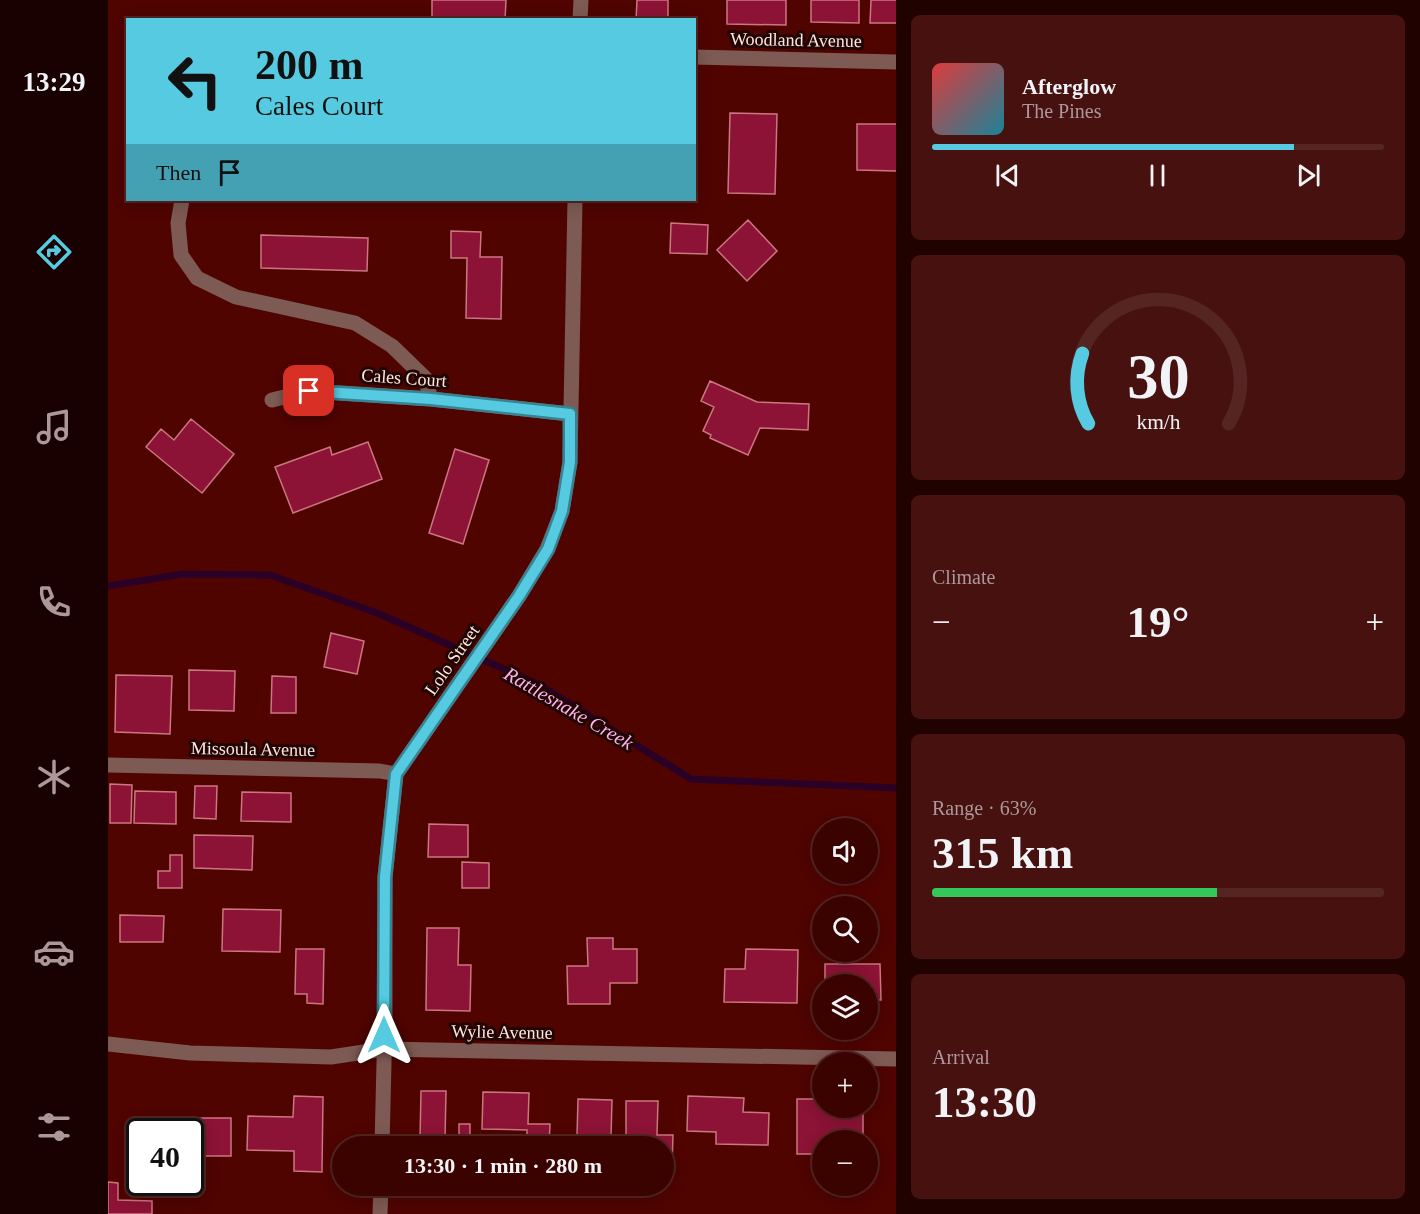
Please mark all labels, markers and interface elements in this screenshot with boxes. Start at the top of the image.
street label: Woodland Avenue [730,29,862,51]
icon: left [156,42,234,120]
text: 200 m [255,42,364,88]
text: 13:29 [23,67,86,97]
text: Afterglow [1022,74,1116,99]
text: Cales Court [255,91,383,121]
text: The Pines [1022,100,1101,122]
icon: arrive [213,156,246,189]
icon: previous [991,159,1024,192]
icon: pause [1141,159,1174,192]
icon: next [1292,159,1325,192]
text: Then [156,160,201,185]
icon: directions [33,231,75,273]
text: 30 [1127,342,1189,411]
pin [283,365,334,416]
street label: Cales Court [361,365,447,391]
icon: arrive [292,374,325,407]
icon: music [33,406,75,448]
text: km/h [1136,411,1180,435]
text: Climate [932,566,995,588]
icon: phone [33,581,75,623]
text: 19° [1127,597,1190,647]
text: − [932,604,951,640]
text: + [1365,604,1384,640]
street label: Lolo Street [421,621,483,699]
water label: Rattlesnake Creek [500,662,638,754]
street label: Missoula Avenue [191,738,315,760]
icon: climate [33,756,75,798]
text: Range · 63% [932,797,1036,819]
map controls [812,818,878,1196]
button: sound [812,818,878,884]
text: 315 km [932,828,1073,878]
button: search [812,896,878,962]
icon: car [33,931,75,973]
button: layers [812,974,878,1040]
position arrow [352,1003,416,1067]
street label: Wylie Avenue [451,1021,553,1043]
text: Arrival [932,1046,990,1068]
button: + [812,1052,878,1118]
text: 13:30 [932,1077,1037,1127]
icon: filters [33,1106,75,1148]
speed limit sign: 40 [126,1118,204,1196]
button: − [812,1130,878,1196]
text: 13:30 · 1 min · 280 m [404,1153,602,1178]

